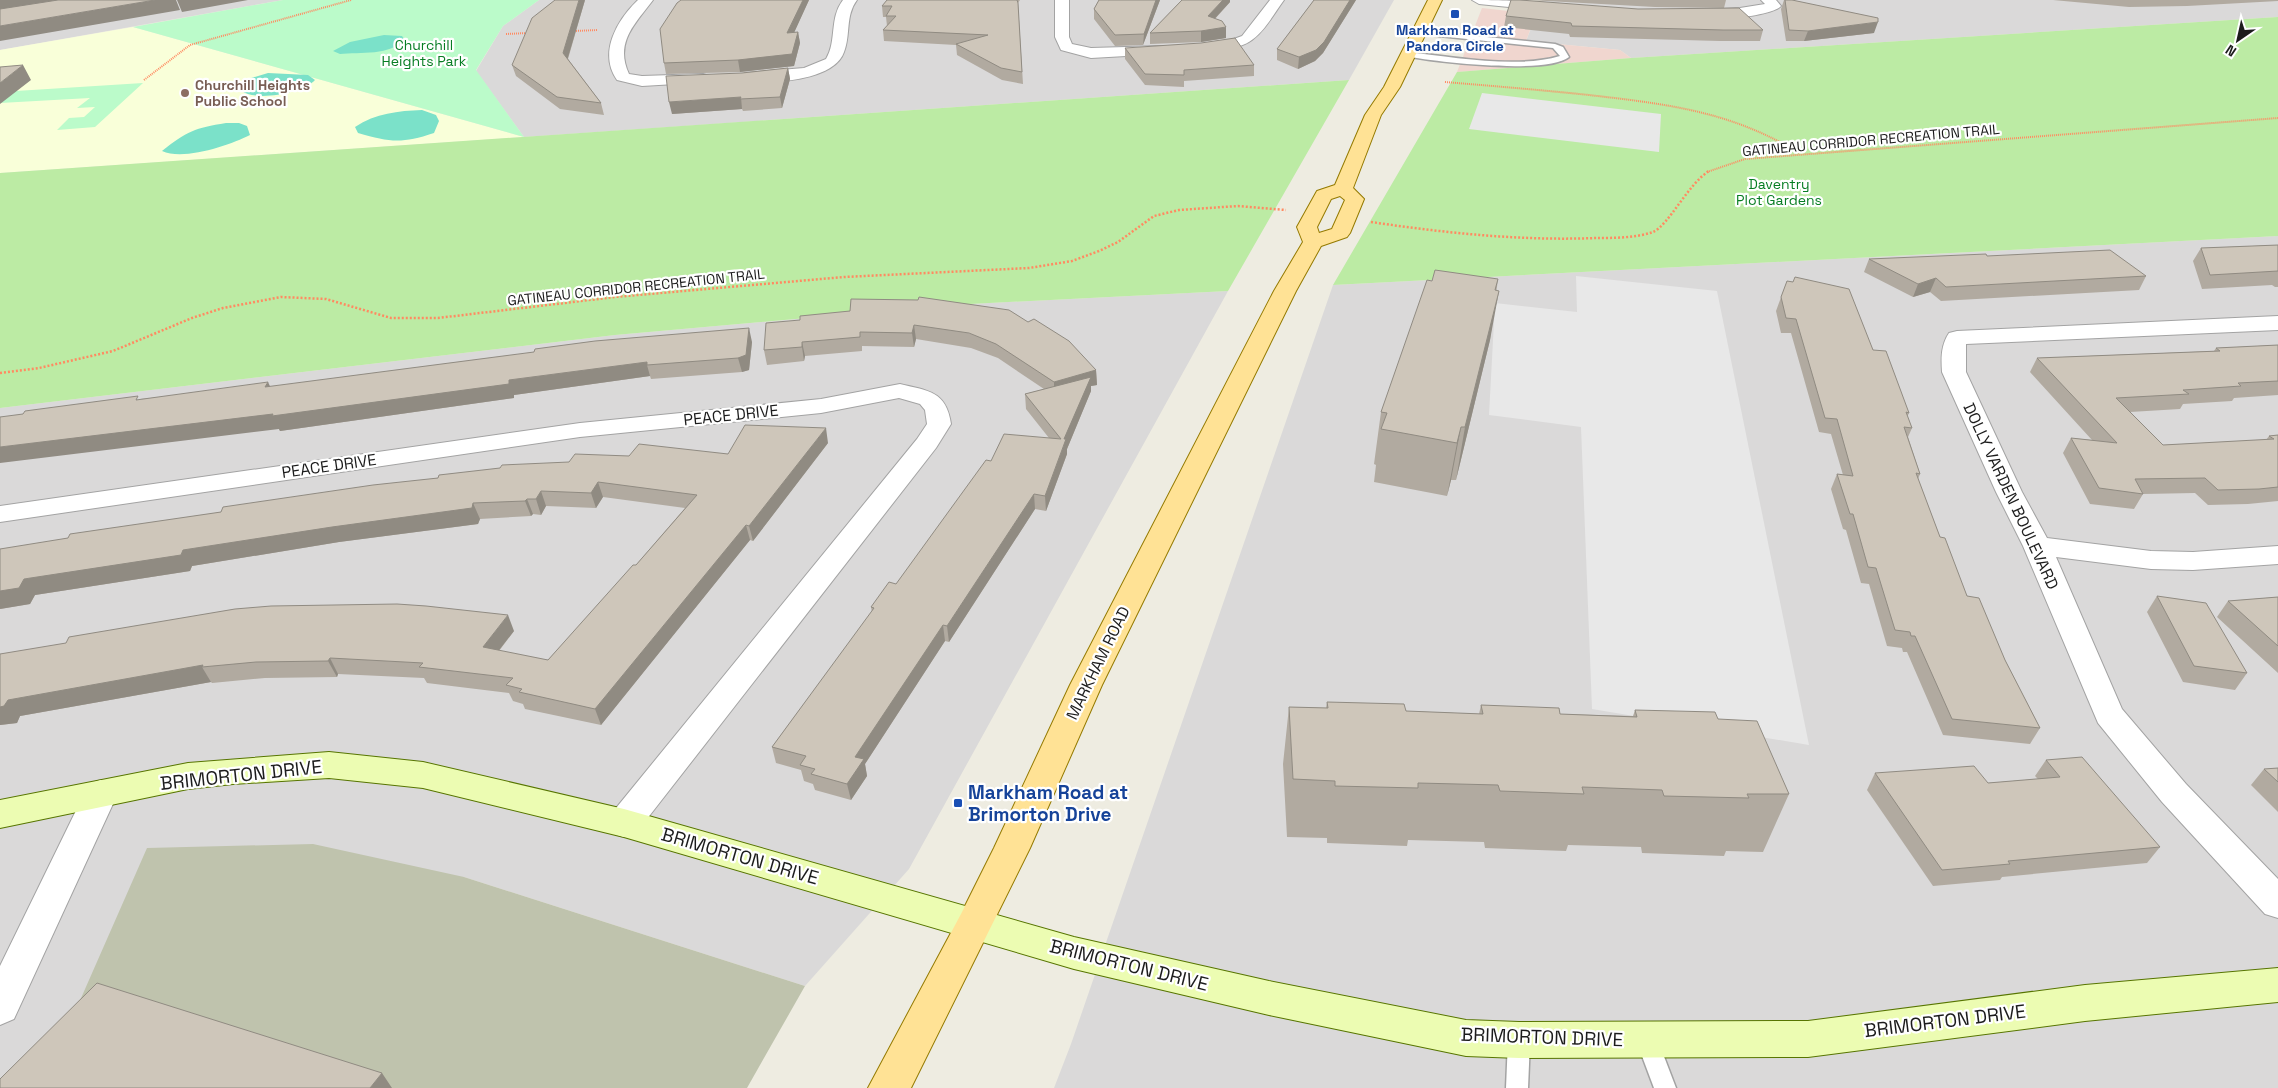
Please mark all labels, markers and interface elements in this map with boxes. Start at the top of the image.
marker: Markham Road at Pandora Circle [1449,8,1461,20]
north arrow [2213,15,2263,65]
place label: Markham Road at Pandora Circle [1396,21,1514,55]
park label: Churchill Heights Park [382,36,467,70]
text: N [2222,41,2240,61]
place label: Churchill Heights Public School [195,76,310,110]
marker: Churchill Heights Public School [179,87,191,99]
street label: GATINEAU CORRIDOR RECREATION TRAIL [1741,120,2001,160]
park label: Daventry Plot Gardens [1736,175,1822,209]
street label: GATINEAU CORRIDOR RECREATION TRAIL [506,264,766,309]
street label: DOLLY VARDEN BOULEVARD [1959,399,2063,593]
street label: PEACE DRIVE [682,400,780,430]
street label: PEACE DRIVE [280,449,378,483]
street label: MARKHAM ROAD [1061,603,1135,723]
street label: BRIMORTON DRIVE [159,754,323,796]
place label: Markham Road at Brimorton Drive [968,780,1128,827]
marker: Markham Road at Brimorton Drive [952,797,964,809]
street label: BRIMORTON DRIVE [658,822,822,890]
street label: BRIMORTON DRIVE [1047,933,1211,997]
street label: BRIMORTON DRIVE [1863,999,2027,1043]
street label: BRIMORTON DRIVE [1460,1022,1624,1052]

